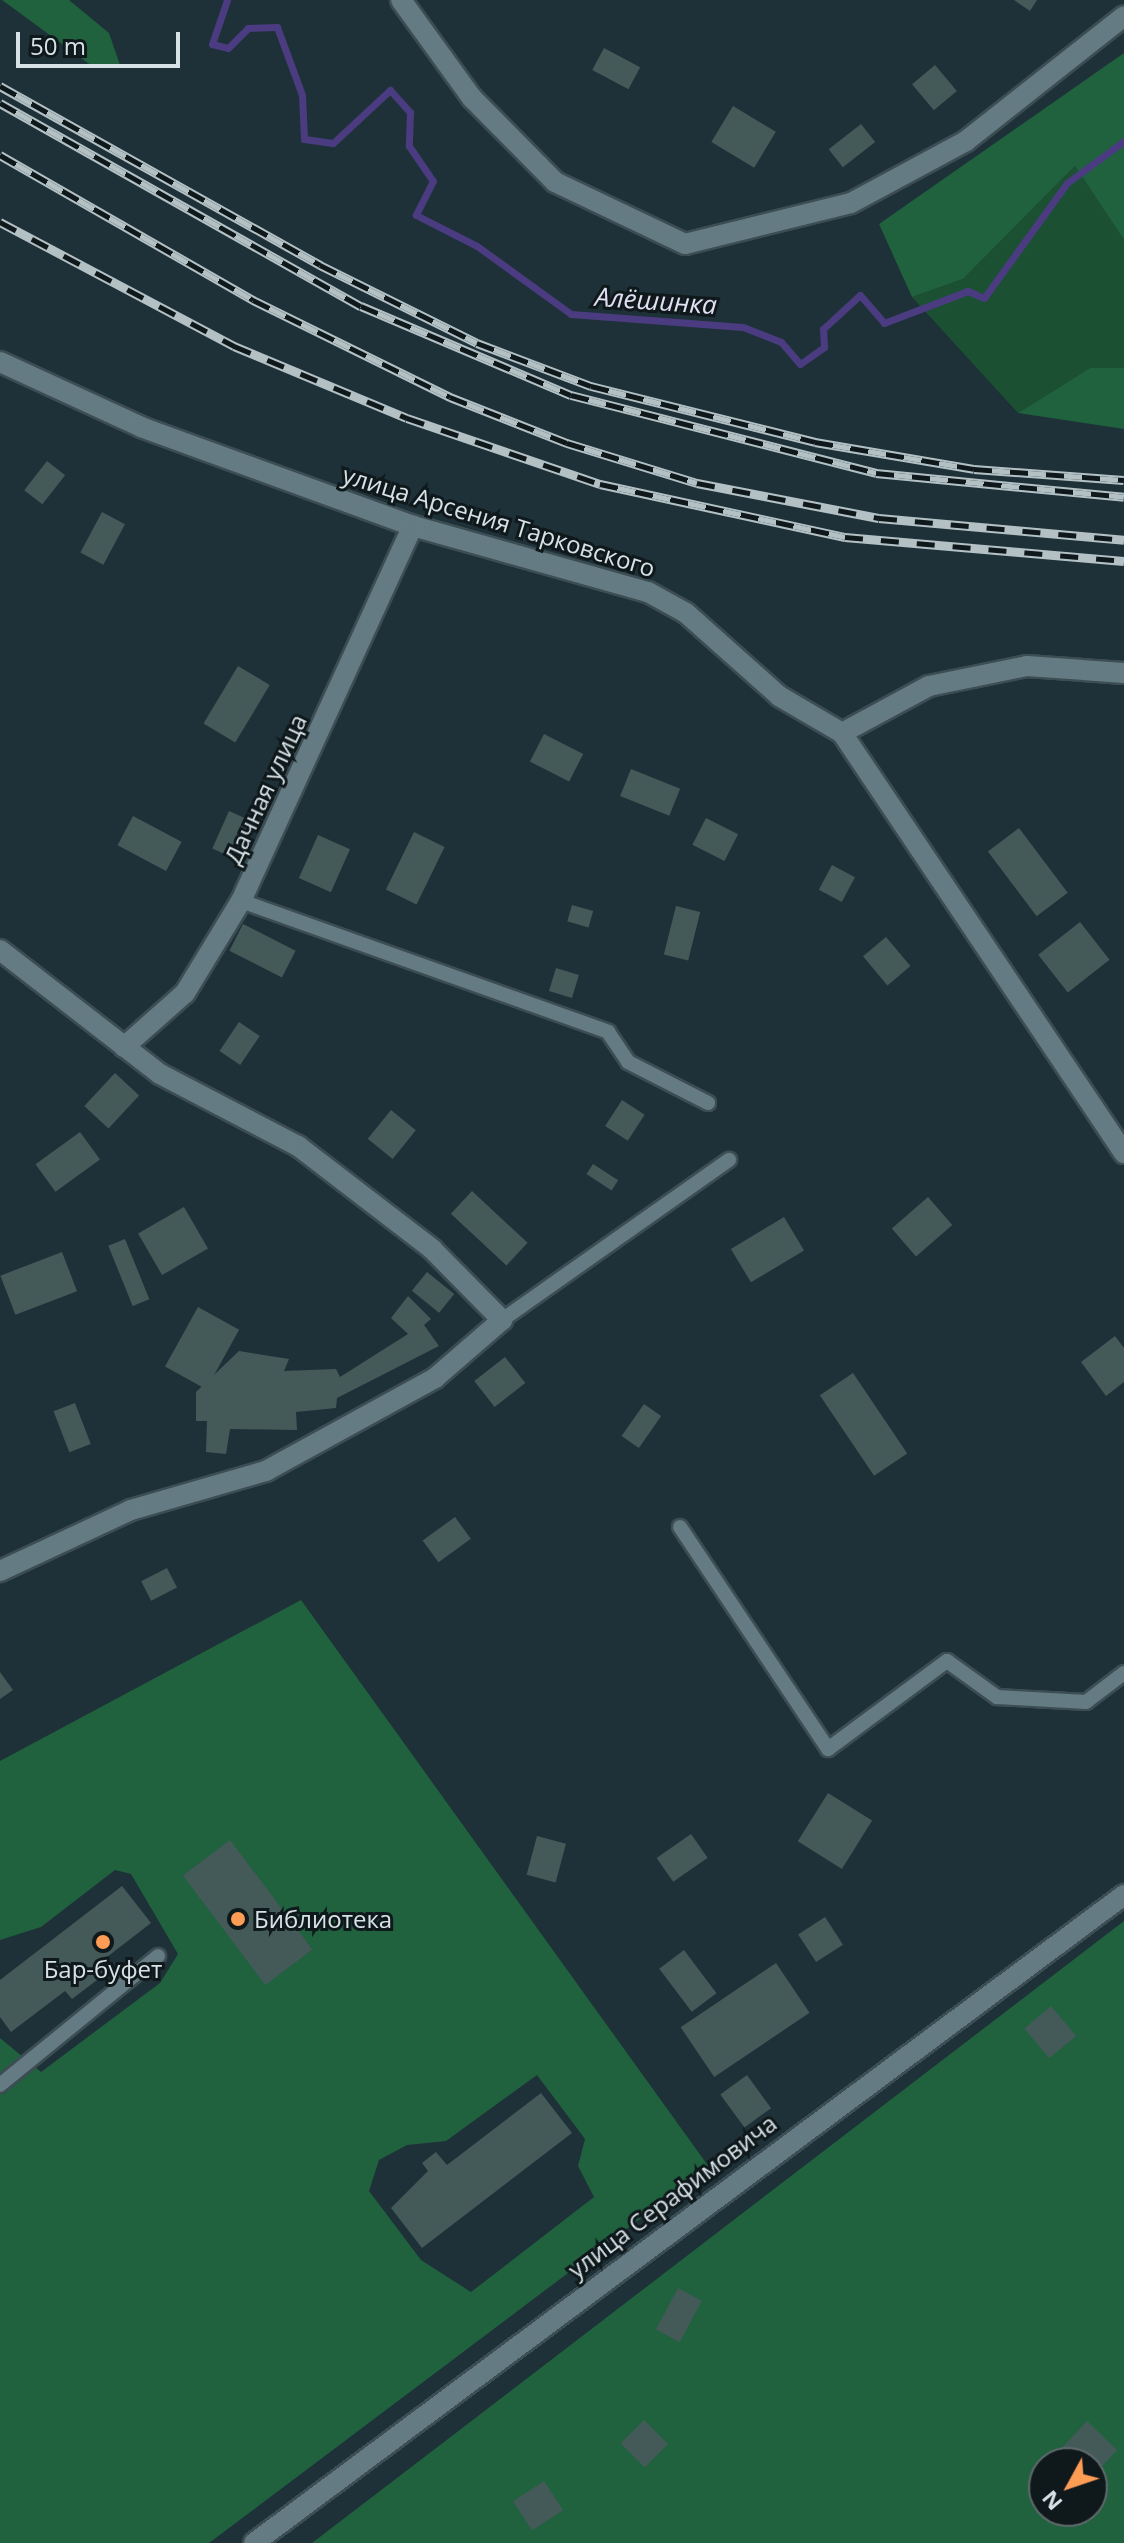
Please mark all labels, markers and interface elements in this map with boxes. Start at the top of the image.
scale bar [20,16,184,66]
text: 50 m [30,29,86,62]
water label: Алёшинка [594,281,718,321]
street label: улица Арсения Тарковского [339,460,659,582]
street label: Дачная улица [218,710,312,868]
place label: Библиотека [254,1905,392,1933]
marker: Библиотека [229,1910,247,1928]
marker: Бар-буфет [94,1933,112,1951]
place label: Бар-буфет [44,1955,162,1983]
street label: улица Серафимовича [562,2108,782,2284]
north arrow [1028,2447,1108,2527]
text: N [1034,2485,1068,2518]

